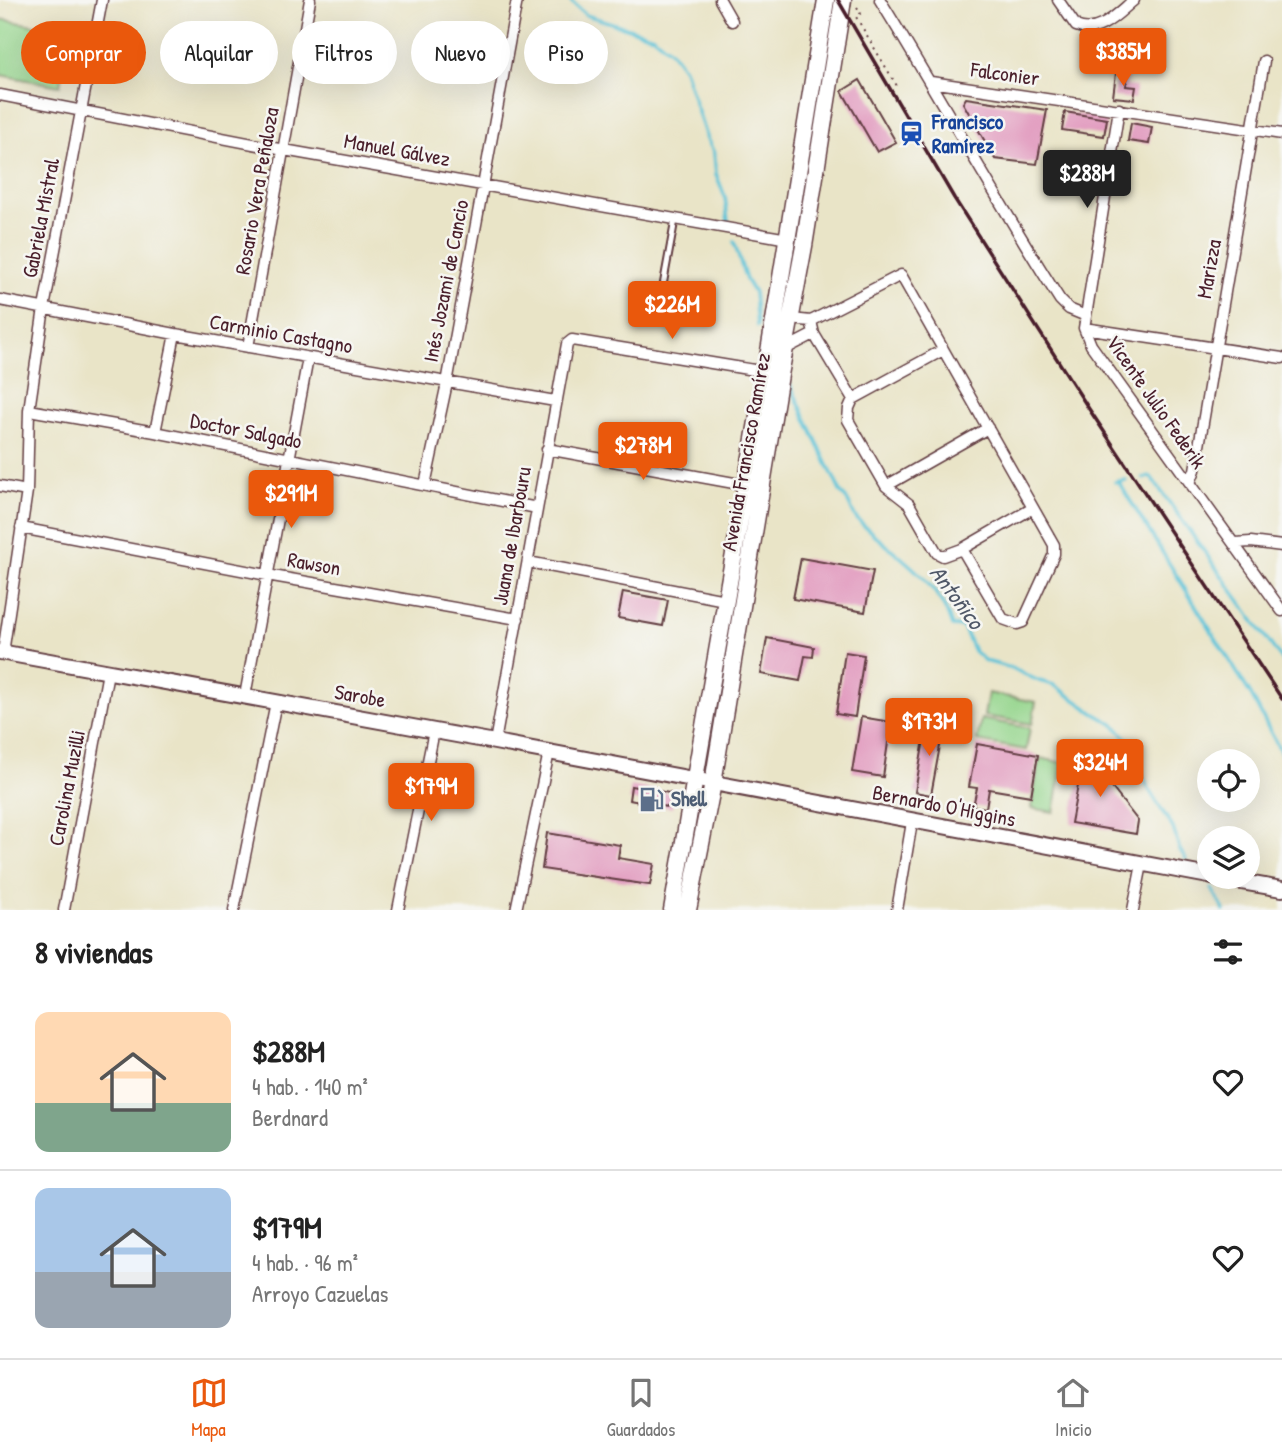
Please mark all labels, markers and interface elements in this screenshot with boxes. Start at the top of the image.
chip: Comprar [21,21,146,84]
chip: Alquilar [160,21,278,84]
chip: Filtros [292,21,397,84]
chip: Nuevo [411,21,510,84]
chip: Piso [524,21,608,84]
pin: $385M [1074,28,1172,88]
text: $385M [1095,35,1151,66]
street label: Falconier [968,54,1041,93]
street label: Rosario Vera Peñaloza [228,105,285,277]
place label: Francisco Ramírez [931,107,1004,160]
station icon: Francisco Ramírez [898,120,926,148]
street label: Manuel Gálvez [342,126,452,173]
pin: $288M [1038,150,1136,210]
street label: Gabriela Mistral [15,155,66,280]
text: $288M [1059,157,1115,188]
street label: Inés Jozami de Cancio [416,197,475,365]
street label: Marizza [1189,237,1228,301]
pin: $226M [623,282,721,341]
text: $226M [644,288,700,319]
street label: Carminio Castagno [207,307,355,360]
street label: Vicente Julio Federik [1100,329,1213,475]
street label: Avenida Francisco Ramírez [714,351,777,553]
street label: Doctor Salgado [188,406,304,456]
pin: $278M [594,422,692,482]
text: $278M [614,429,672,460]
street label: Juana de Ibarbouru [485,464,538,607]
pin: $291M [242,470,340,530]
text: $291M [265,477,317,508]
street label: Rawson [285,545,343,582]
water label: Antoñico [923,558,993,636]
street label: Sarobe [332,677,388,714]
pin: $173M [880,698,978,758]
text: $173M [901,705,957,736]
street label: Carolina Muzilli [41,727,92,848]
pin: $324M [1051,740,1149,799]
text: $324M [1072,746,1128,777]
map controls [1197,749,1260,889]
button: locate [1197,749,1260,812]
pin: $179M [382,764,480,823]
text: $179M [404,770,458,801]
street label: Bernardo O'Higgins [870,777,1018,834]
place label: Shell [671,784,708,813]
fuel station icon: Shell [637,785,665,813]
button: layers [1197,826,1260,889]
text: 8 viviendas [35,932,153,972]
icon: filters [1209,933,1247,971]
text: $288M [252,1031,325,1071]
icon: home [91,1040,175,1124]
icon: heart [1209,1063,1247,1101]
text: 4 hab. · 140 m² [252,1071,368,1102]
text: Berdnard [252,1102,328,1133]
text: $179M [252,1207,322,1247]
icon: home [91,1216,175,1300]
icon: heart [1209,1239,1247,1277]
text: 4 hab. · 96 m² [252,1247,358,1278]
text: Arroyo Cazuelas [252,1278,388,1309]
tab: Mapa [190,1374,228,1442]
tab: Guardados [607,1374,675,1442]
tab: Inicio [1054,1374,1092,1442]

